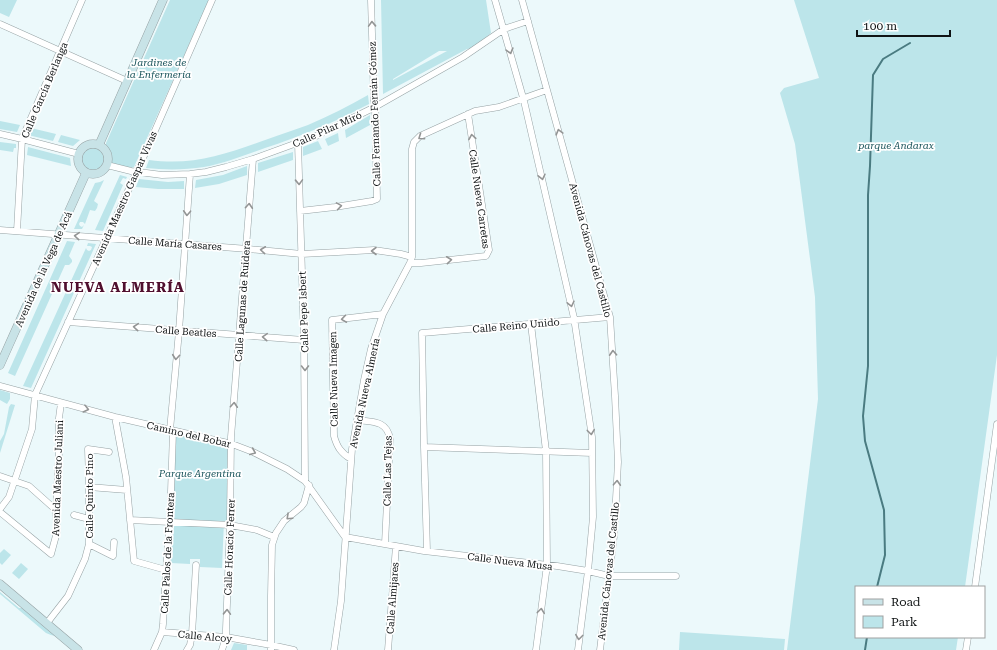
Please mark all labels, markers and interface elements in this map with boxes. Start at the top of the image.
scale bar [857,12,950,38]
text: 100 m [863,19,897,33]
one-way arrow [368,21,376,27]
street label: Calle García Berlanga [19,40,70,140]
street label: Calle Fernando Fernán Gómez [366,41,383,186]
one-way arrow [505,47,514,54]
park label: Jardines de la Enfermería [127,57,191,80]
street label: Calle Pilar Miró [291,109,363,150]
street label: Avenida Maestro Gaspar Vivas [90,129,159,267]
one-way arrow [555,129,564,136]
one-way arrow [418,132,425,139]
one-way arrow [468,134,477,140]
park label: parque Andarax [857,140,934,151]
street label: Calle Nueva Carretas [467,149,492,250]
one-way arrow [537,174,545,180]
one-way arrow [295,179,303,185]
street label: Avenida Cánovas del Castillo [567,182,614,319]
one-way arrow [336,202,342,211]
one-way arrow [245,203,254,209]
street label: Avenida de la Vega de Acá [13,209,74,329]
one-way arrow [183,210,192,216]
one-way arrow [74,232,80,241]
street label: Calle María Casares [128,235,222,252]
street label: Calle Lagunas de Ruidera [233,239,252,362]
one-way arrow [260,246,266,255]
one-way arrow [371,247,377,255]
one-way arrow [446,255,452,264]
street label: Calle Pepe Isbert [297,271,310,353]
district label: NUEVA ALMERÍA [51,279,185,295]
one-way arrow [566,300,575,307]
one-way arrow [341,314,347,323]
street label: Calle Reino Unido [472,316,560,335]
one-way arrow [133,323,139,332]
street label: Calle Beatles [155,324,217,339]
street label: Calle Nueva Imagen [327,331,340,427]
one-way arrow [262,333,269,342]
street label: Avenida Nueva Almería [347,336,382,449]
one-way arrow [608,350,617,356]
one-way arrow [172,354,181,360]
one-way arrow [301,365,309,371]
one-way arrow [229,402,238,408]
one-way arrow [82,404,89,413]
street label: Camino del Bobar [146,419,232,450]
street label: Avenida Maestro Juliani [50,420,65,536]
one-way arrow [586,429,595,435]
street label: Calle Las Tejas [381,435,394,506]
one-way arrow [248,447,256,455]
street label: Calle Quinto Pino [84,453,95,539]
park label: Parque Argentina [158,468,241,479]
one-way arrow [612,480,621,486]
street label: Calle Palos de la Frontera [159,492,176,614]
street label: Calle Horacio Ferrer [222,499,237,596]
street label: Avenida Cánovas del Castillo [596,501,621,641]
one-way arrow [286,512,294,520]
street label: Calle Nueva Musa [467,551,554,572]
street label: Calle Almijares [385,562,401,634]
legend [855,586,985,638]
text: Road [891,595,921,609]
one-way arrow [536,608,545,614]
one-way arrow [223,609,231,615]
text: Park [891,615,918,629]
street label: Calle Alcoy [177,629,233,644]
one-way arrow [575,634,584,640]

